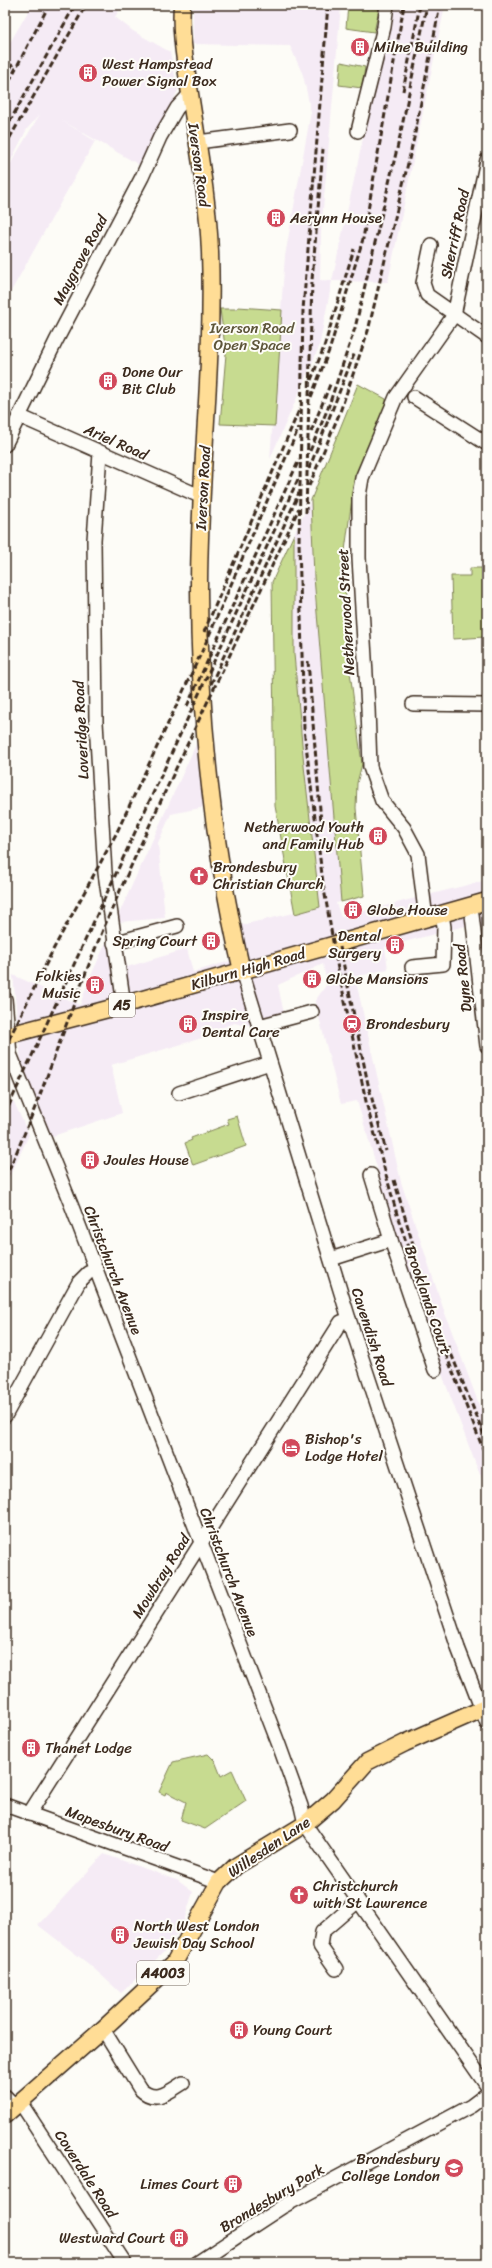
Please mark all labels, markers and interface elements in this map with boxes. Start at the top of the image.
place label: Milne Building [374,34,468,60]
building icon: Milne Building [349,36,371,58]
place label: West Hampstead Power Signal Box [102,51,217,94]
building icon: West Hampstead Power Signal Box [77,62,99,84]
street label: Iverson Road [180,120,218,210]
street label: Sherriff Road [433,186,477,281]
place label: Aerynn House [289,205,382,231]
building icon: Aerynn House [265,207,287,229]
street label: Maygrove Road [45,209,115,310]
park label: Iverson Road Open Space [209,315,295,358]
place label: Done Our Bit Club [122,359,183,402]
building icon: Done Our Bit Club [97,370,119,392]
street label: Ariel Road [79,416,153,468]
street label: Iverson Road [188,444,218,532]
street label: Netherwood Street [330,548,362,676]
street label: Loveridge Road [65,679,97,780]
place label: Netherwood Youth and Family Hub [244,814,364,857]
building icon: Netherwood Youth and Family Hub [367,825,389,847]
place label: Brondesbury Christian Church [213,854,324,897]
church icon: Brondesbury Christian Church [188,865,210,887]
place label: Globe House [367,897,448,923]
building icon: Globe House [342,899,364,921]
place label: Dental Surgery [328,923,382,966]
place label: Spring Court [113,928,198,954]
building icon: Spring Court [200,930,222,952]
building icon: Dental Surgery [384,934,406,956]
street label: Kilburn High Road [188,940,309,998]
street label: Dyne Road [446,941,480,1013]
place label: Folkies Music [35,963,82,1006]
place label: Globe Mansions [326,966,429,992]
building icon: Globe Mansions [301,968,323,990]
building icon: Folkies Music [84,974,106,996]
road number: A5 [109,993,135,1017]
place label: Inspire Dental Care [201,1002,280,1045]
place label: Brondesbury [366,1011,450,1037]
building icon: Inspire Dental Care [177,1013,199,1035]
station icon: Brondesbury [341,1013,363,1035]
place label: Joules House [103,1147,189,1173]
building icon: Joules House [79,1149,101,1171]
street label: Christchurch Avenue [76,1201,150,1339]
street label: Brooklands Court [397,1242,459,1359]
street label: Cavendish Road [344,1284,401,1391]
place label: Bishop's Lodge Hotel [305,1426,383,1469]
hotel icon: Bishop's Lodge Hotel [280,1437,302,1459]
street label: Christchurch Avenue [192,1503,266,1641]
street label: Mowbray Road [125,1528,198,1623]
place label: Thanet Lodge [45,1735,132,1761]
building icon: Thanet Lodge [20,1737,42,1759]
street label: Mapesbury Road [62,1798,173,1860]
street label: Willesden Lane [222,1809,316,1884]
place label: Christchurch with St Lawrence [313,1873,427,1916]
church icon: Christchurch with St Lawrence [288,1884,310,1906]
place label: North West London Jewish Day School [133,1913,259,1956]
building icon: North West London Jewish Day School [109,1924,131,1946]
road number: A4003 [137,1961,189,1985]
place label: Young Court [253,2017,333,2043]
building icon: Young Court [228,2019,250,2041]
street label: Coverdale Road [48,2124,125,2224]
place label: Brondesbury College London [342,2146,440,2189]
street label: Brondesbury Park [215,2156,329,2240]
school or university icon: Brondesbury College London [443,2157,465,2179]
place label: Limes Court [140,2171,219,2197]
building icon: Limes Court [222,2173,244,2195]
place label: Westward Court [59,2225,165,2251]
building icon: Westward Court [168,2227,190,2249]

